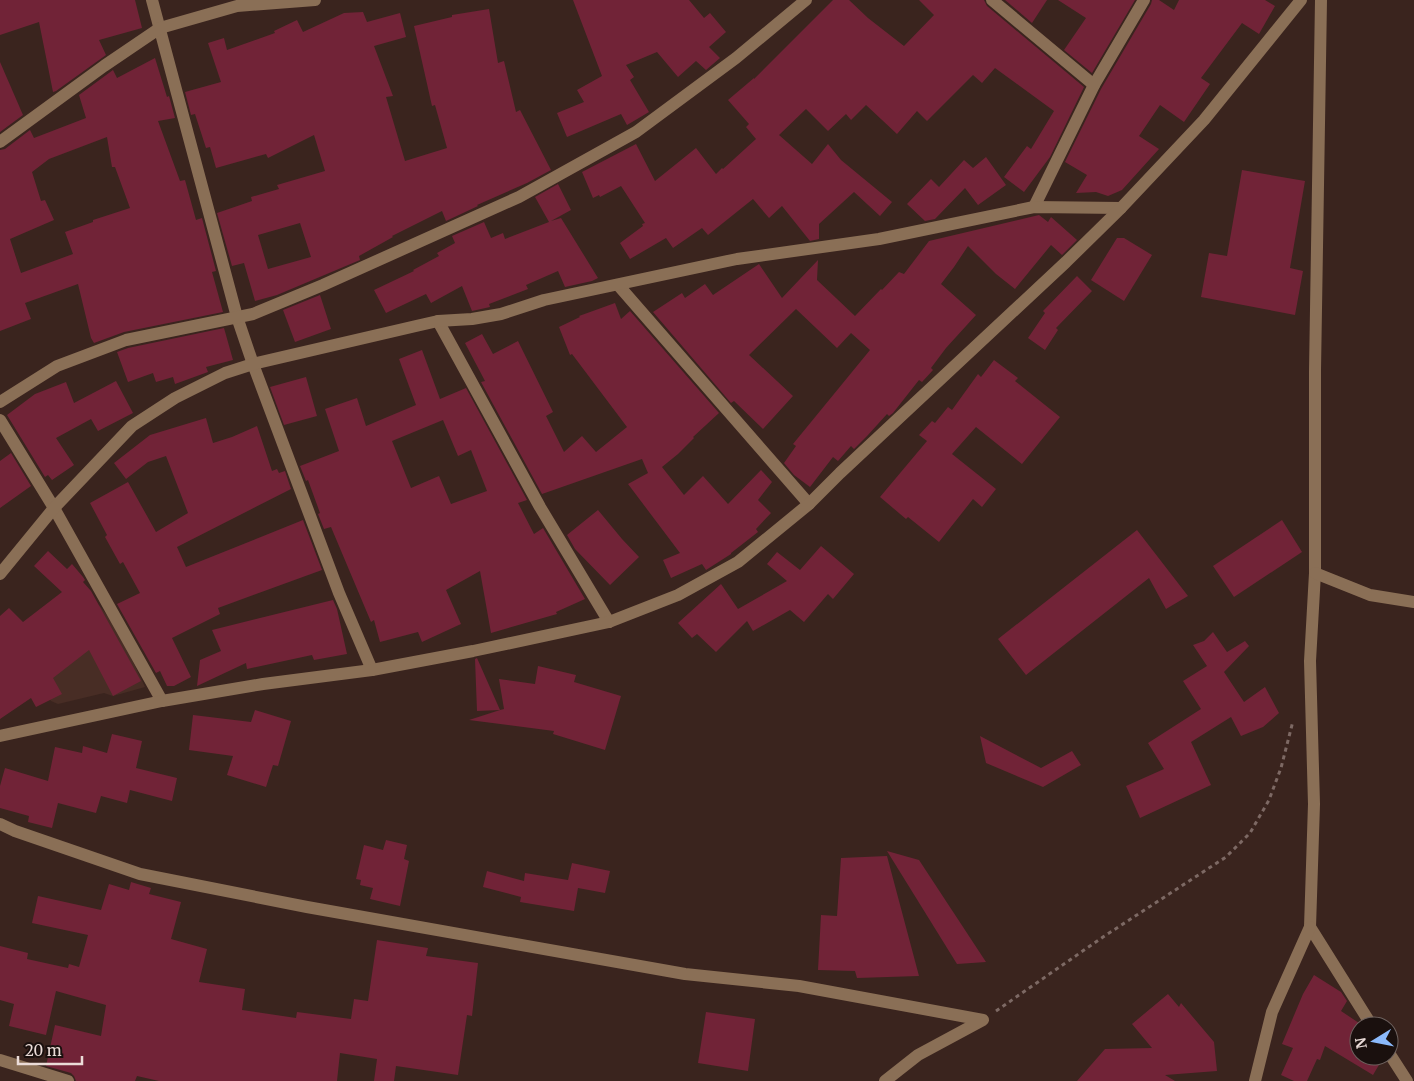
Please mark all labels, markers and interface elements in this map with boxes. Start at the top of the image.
north arrow [1349,1016,1399,1066]
scale bar [18,1034,81,1066]
text: N [1351,1036,1371,1050]
text: 20 m [25,1041,62,1060]

